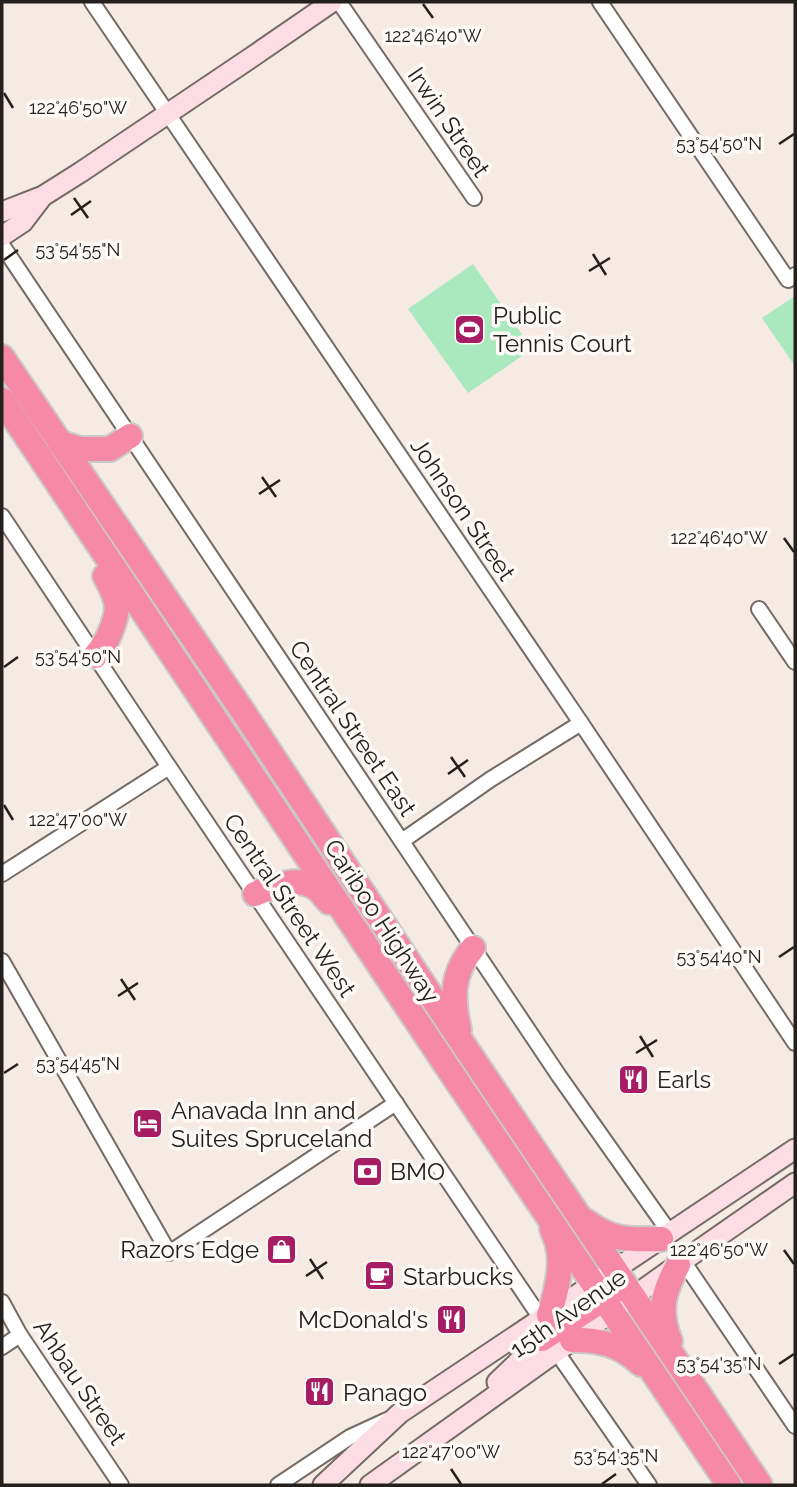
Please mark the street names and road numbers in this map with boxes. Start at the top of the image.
street label: Irwin Street [402,62,496,182]
street label: Johnson Street [405,432,521,586]
street label: Central Street East [283,635,423,821]
street label: Central Street West [218,808,362,1002]
street label: Cariboo Highway [318,834,446,1008]
street label: 15th Avenue [504,1262,632,1364]
street label: Ahbau Street [27,1314,133,1450]

